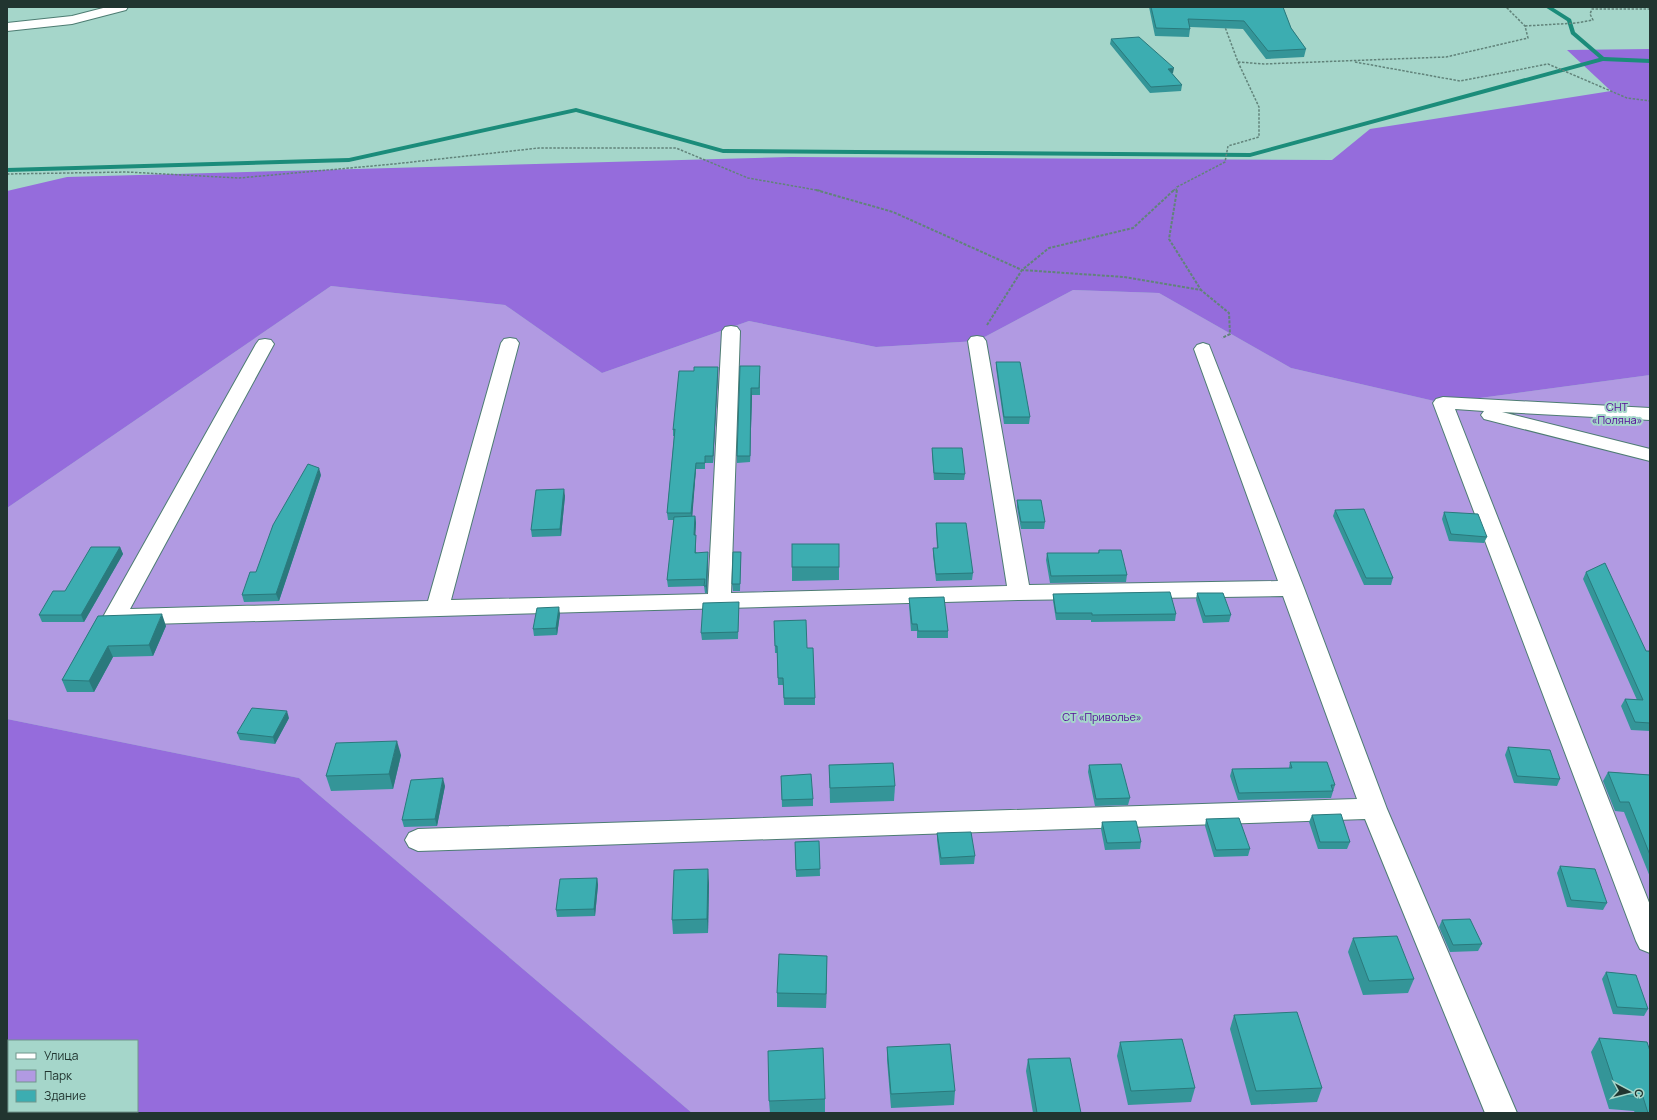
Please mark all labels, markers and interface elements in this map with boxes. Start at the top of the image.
park label: СНТ «Поляна» [1592,399,1643,427]
park label: СТ «Приволье» [1062,709,1142,724]
legend [8,1040,138,1112]
text: Улица [44,1047,78,1064]
text: Парк [44,1067,73,1084]
north arrow [1609,1072,1649,1112]
text: Здание [44,1087,86,1104]
text: С [1631,1088,1647,1098]

